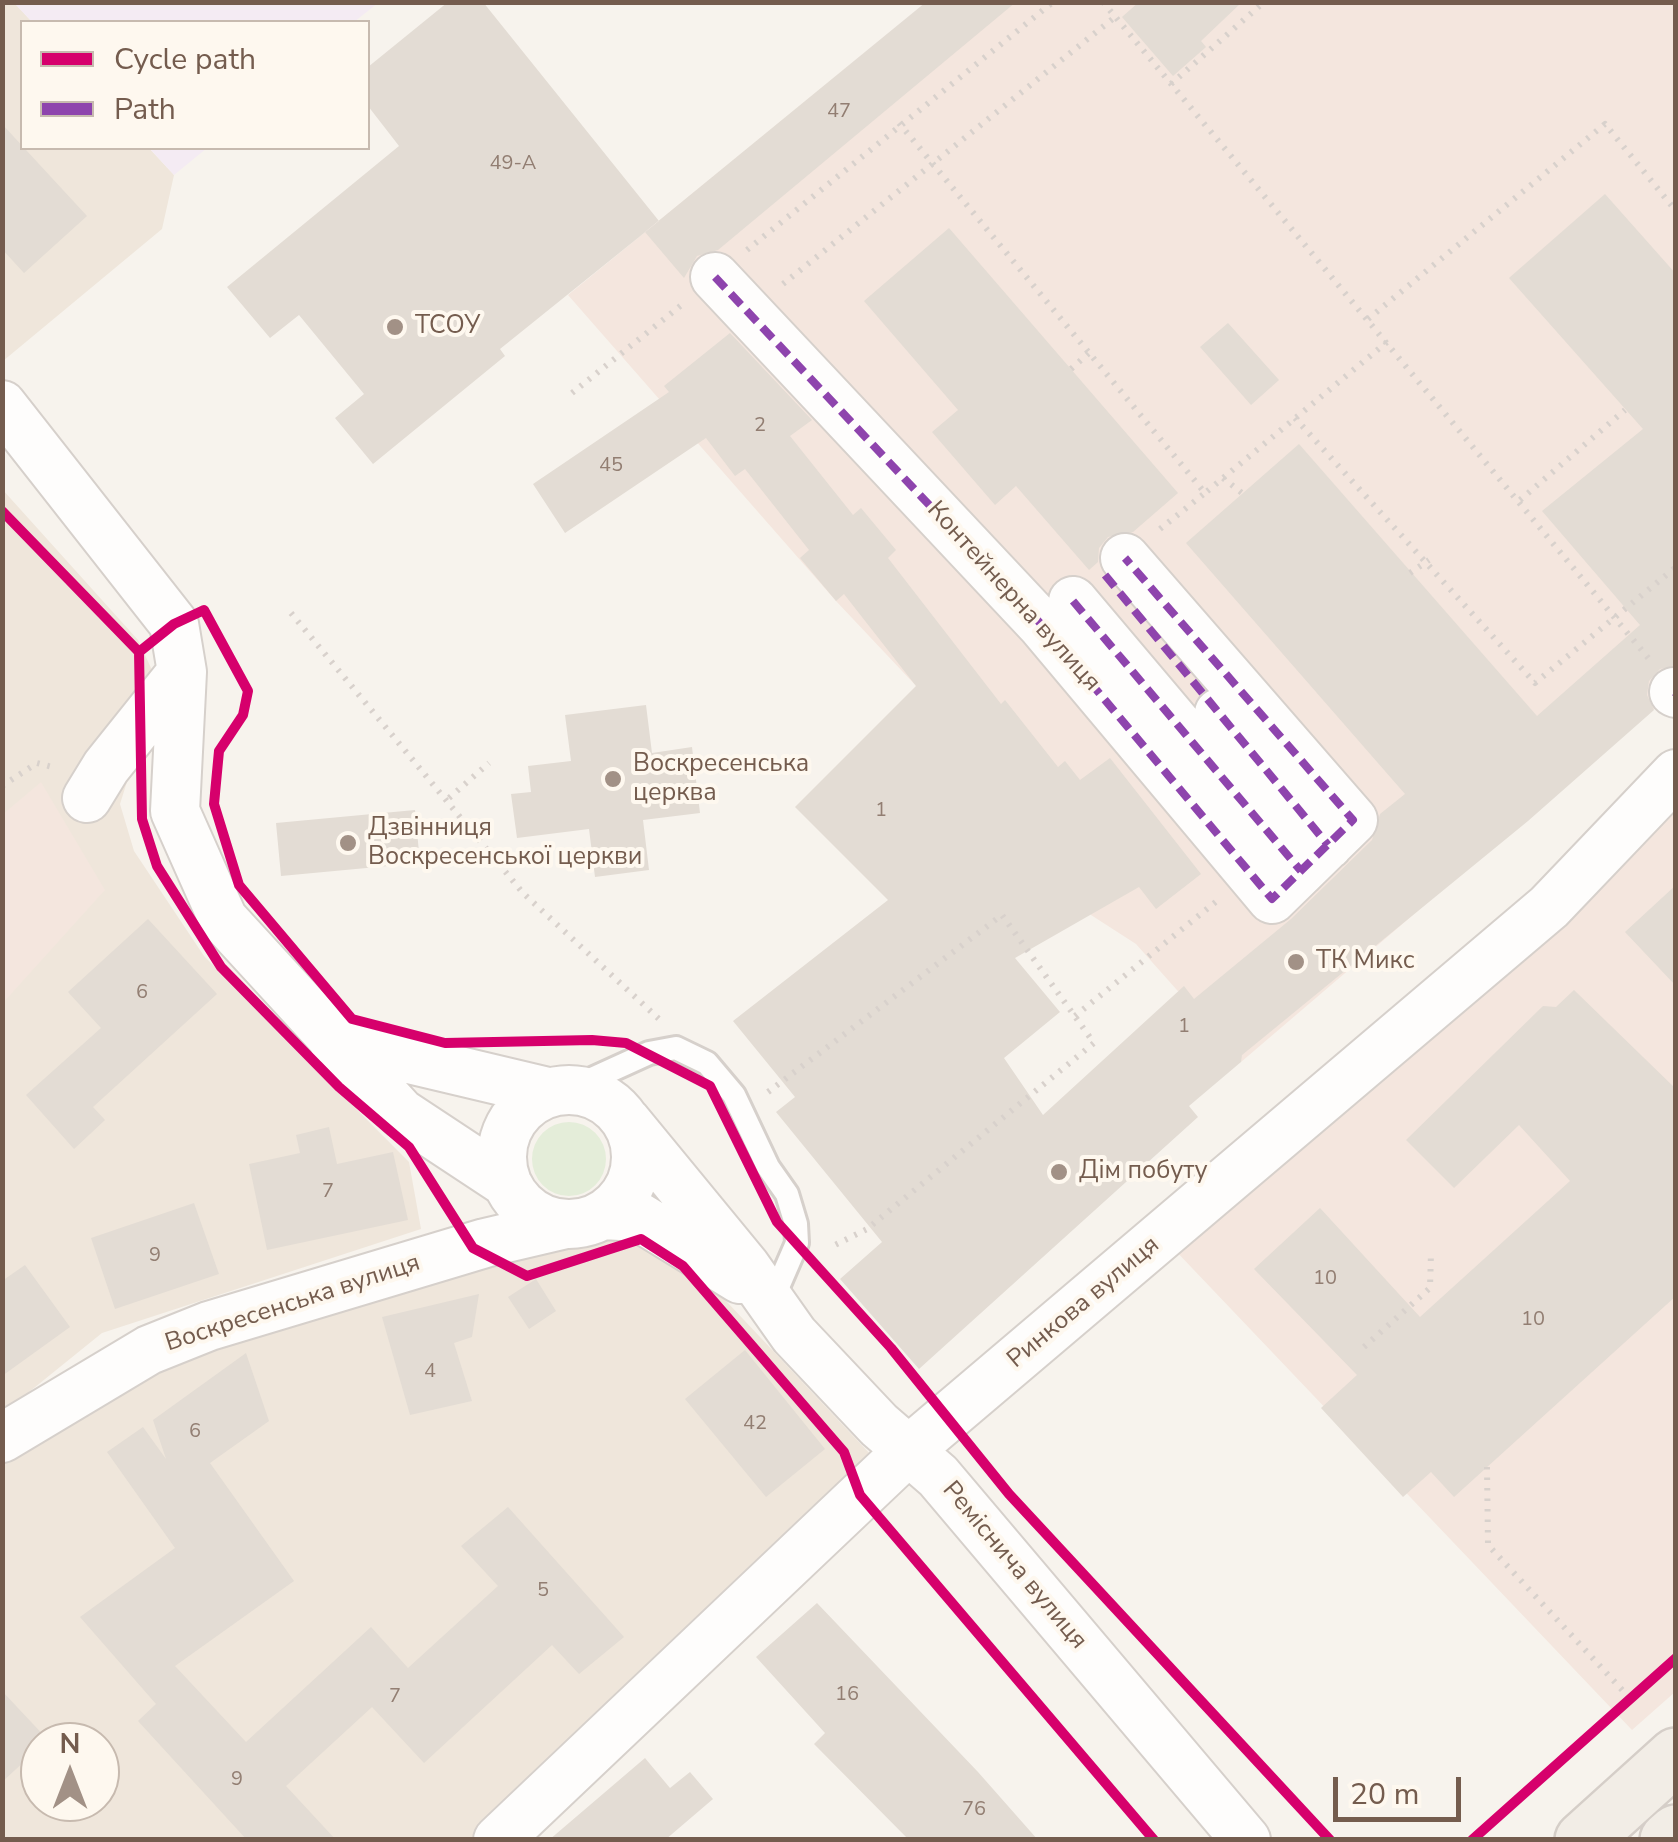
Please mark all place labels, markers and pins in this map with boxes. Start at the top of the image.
place label: ТСОУ [415,312,480,342]
marker: ТСОУ [384,316,406,338]
place label: Воскресенська церква [633,750,809,809]
marker: Воскресенська церква [602,768,624,790]
place label: Дзвінниця Воскресенської церкви [368,814,642,873]
marker: Дзвінниця Воскресенської церкви [337,832,359,854]
place label: ТК Микс [1316,947,1414,977]
marker: ТК Микс [1285,951,1307,973]
place label: Дім побуту [1079,1157,1208,1187]
marker: Дім побуту [1048,1161,1070,1183]

